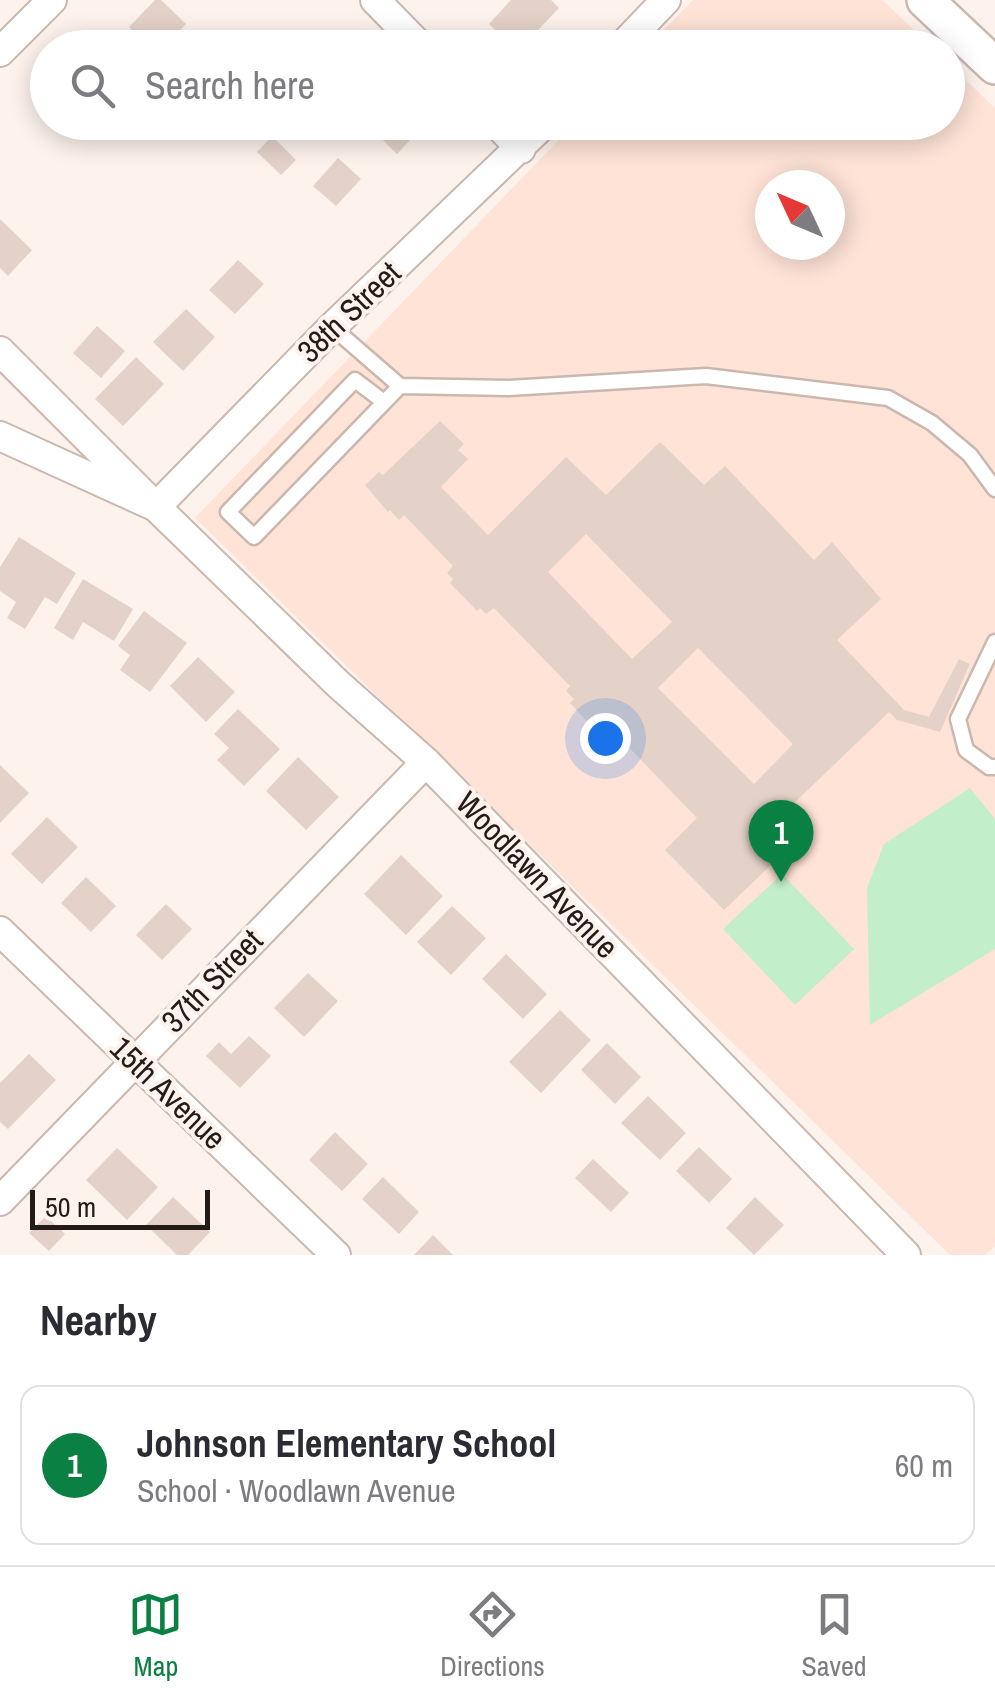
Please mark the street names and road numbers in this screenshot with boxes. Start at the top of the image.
street label: 38th Street [288,252,410,372]
street label: Woodlawn Avenue [447,782,628,967]
street label: 37th Street [152,920,272,1042]
street label: 15th Avenue [101,1027,236,1159]

